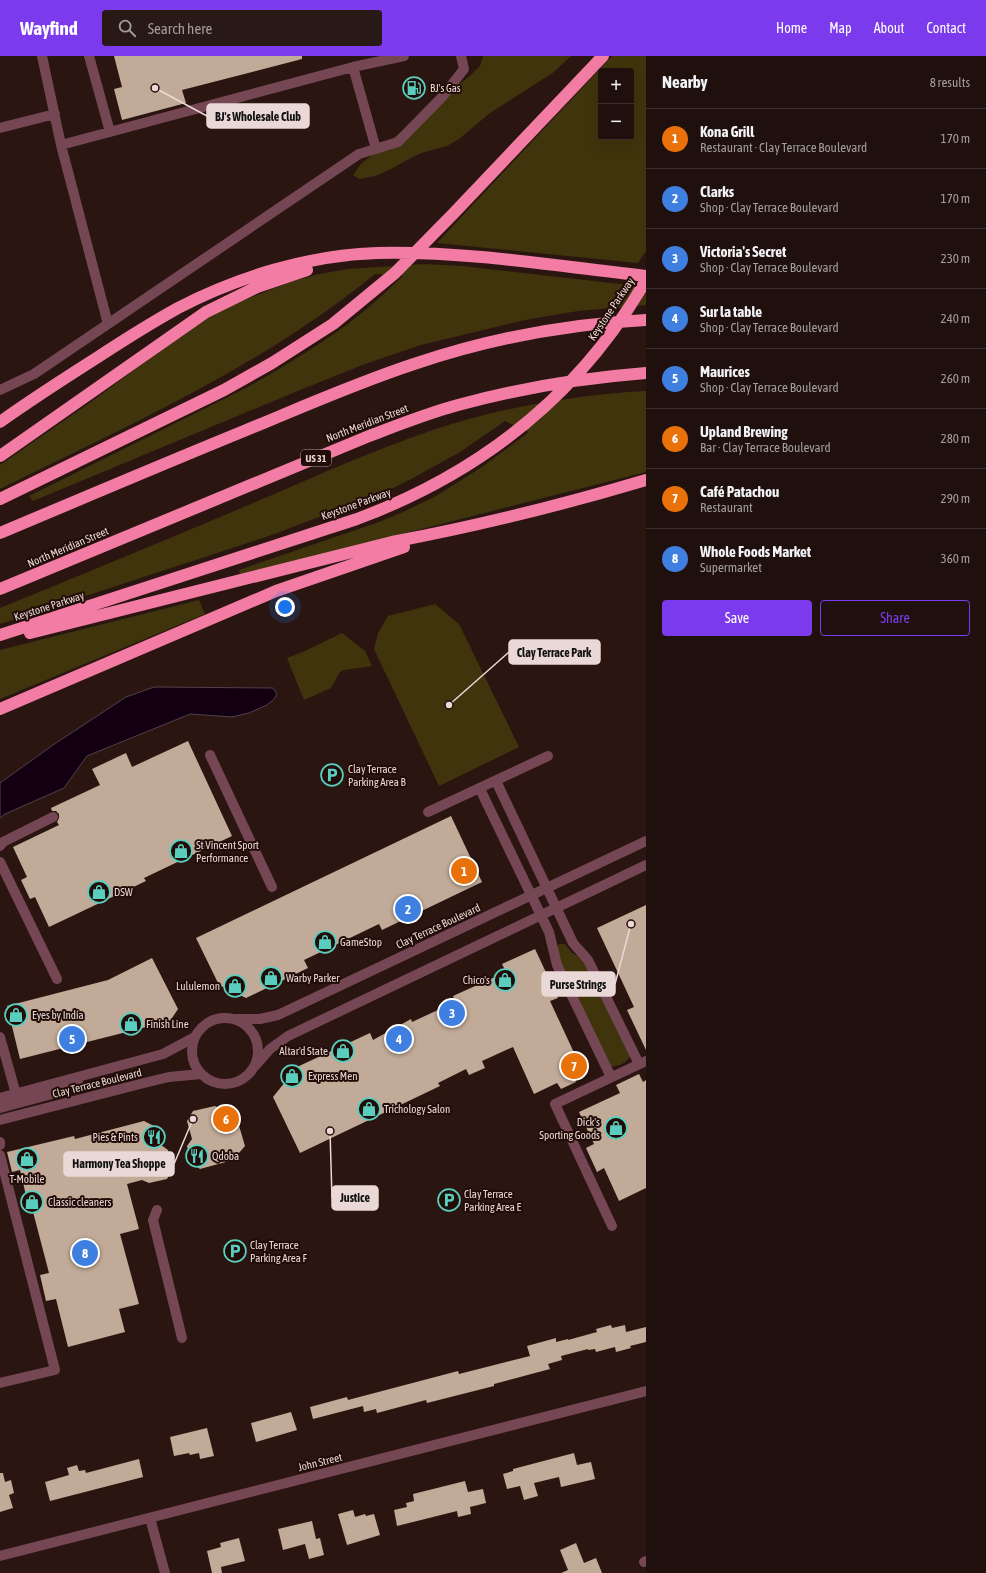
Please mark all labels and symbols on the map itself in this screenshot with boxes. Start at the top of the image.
fuel station icon: BJ's Gas [401,75,427,101]
place label: BJ's Gas [430,82,461,94]
callout: BJ's Wholesale Club [207,104,309,128]
text: BJ's Wholesale Club [215,110,301,124]
street label: Keystone Parkway [586,275,637,343]
street label: North Meridian Street [324,402,410,444]
road number: US 31 [301,450,331,466]
street label: Keystone Parkway [320,486,393,522]
street label: North Meridian Street [26,525,110,569]
street label: Keystone Parkway [12,589,86,623]
your location [275,597,295,617]
callout: Clay Terrace Park [509,640,600,664]
text: Clay Terrace Park [517,646,592,660]
parking icon: Clay Terrace Parking Area B [319,762,345,788]
place label: Clay Terrace Parking Area B [348,763,406,788]
shop icon: St Vincent Sport Performance [168,838,194,864]
place label: St Vincent Sport Performance [196,839,259,864]
pin: 1 [451,856,477,886]
shop icon: DSW [86,879,112,905]
place label: DSW [114,886,133,898]
pin: 2 [395,894,421,924]
street label: Clay Terrace Boulevard [394,901,482,951]
shop icon: GameStop [312,929,338,955]
place label: GameStop [340,936,382,948]
shop icon: Warby Parker [258,965,284,991]
shop icon: Chico's [492,967,518,993]
place label: Warby Parker [286,972,340,984]
callout: Purse Strings [542,972,615,996]
shop icon: Lululemon [222,973,248,999]
place label: Chico's [463,974,490,986]
text: Purse Strings [550,978,607,992]
place label: Lululemon [176,980,220,992]
pin: 3 [439,998,465,1028]
shop icon: Eyes by India [3,1002,29,1028]
place label: Eyes by India [32,1009,84,1021]
shop icon: Finish Line [118,1011,144,1037]
place label: Finish Line [146,1018,189,1030]
pin: 5 [59,1024,85,1054]
pin: 4 [386,1024,412,1054]
shop icon: Altar'd State [330,1038,356,1064]
place label: Altar'd State [279,1045,328,1057]
pin: 7 [561,1051,587,1081]
shop icon: Express Men [279,1063,305,1089]
street label: Clay Terrace Boulevard [51,1066,143,1100]
place label: Express Men [308,1070,358,1082]
shop icon: Trichology Salon [356,1096,382,1122]
place label: Trichology Salon [384,1103,450,1115]
pin: 6 [213,1104,239,1134]
shop icon: Dick's Sporting Goods [603,1115,629,1141]
place label: Dick's Sporting Goods [539,1116,600,1141]
restaurant icon: Pies & Pints [141,1124,167,1150]
place label: Pies & Pints [93,1131,138,1143]
restaurant icon: Qdoba [184,1143,210,1169]
shop icon: T-Mobile [14,1146,40,1172]
place label: Qdoba [212,1150,239,1162]
callout: Harmony Tea Shoppe [64,1152,174,1176]
text: Harmony Tea Shoppe [72,1157,166,1171]
place label: T-Mobile [9,1173,45,1185]
callout: Justice [332,1186,378,1210]
parking icon: Clay Terrace Parking Area E [436,1187,462,1213]
place label: Clay Terrace Parking Area E [464,1188,521,1213]
shop icon: Classic cleaners [19,1189,45,1215]
text: Justice [339,1191,371,1205]
place label: Classic cleaners [48,1196,111,1208]
pin: 8 [72,1238,98,1268]
parking icon: Clay Terrace Parking Area F [222,1238,248,1264]
place label: Clay Terrace Parking Area F [250,1239,307,1264]
street label: John Street [297,1451,343,1473]

